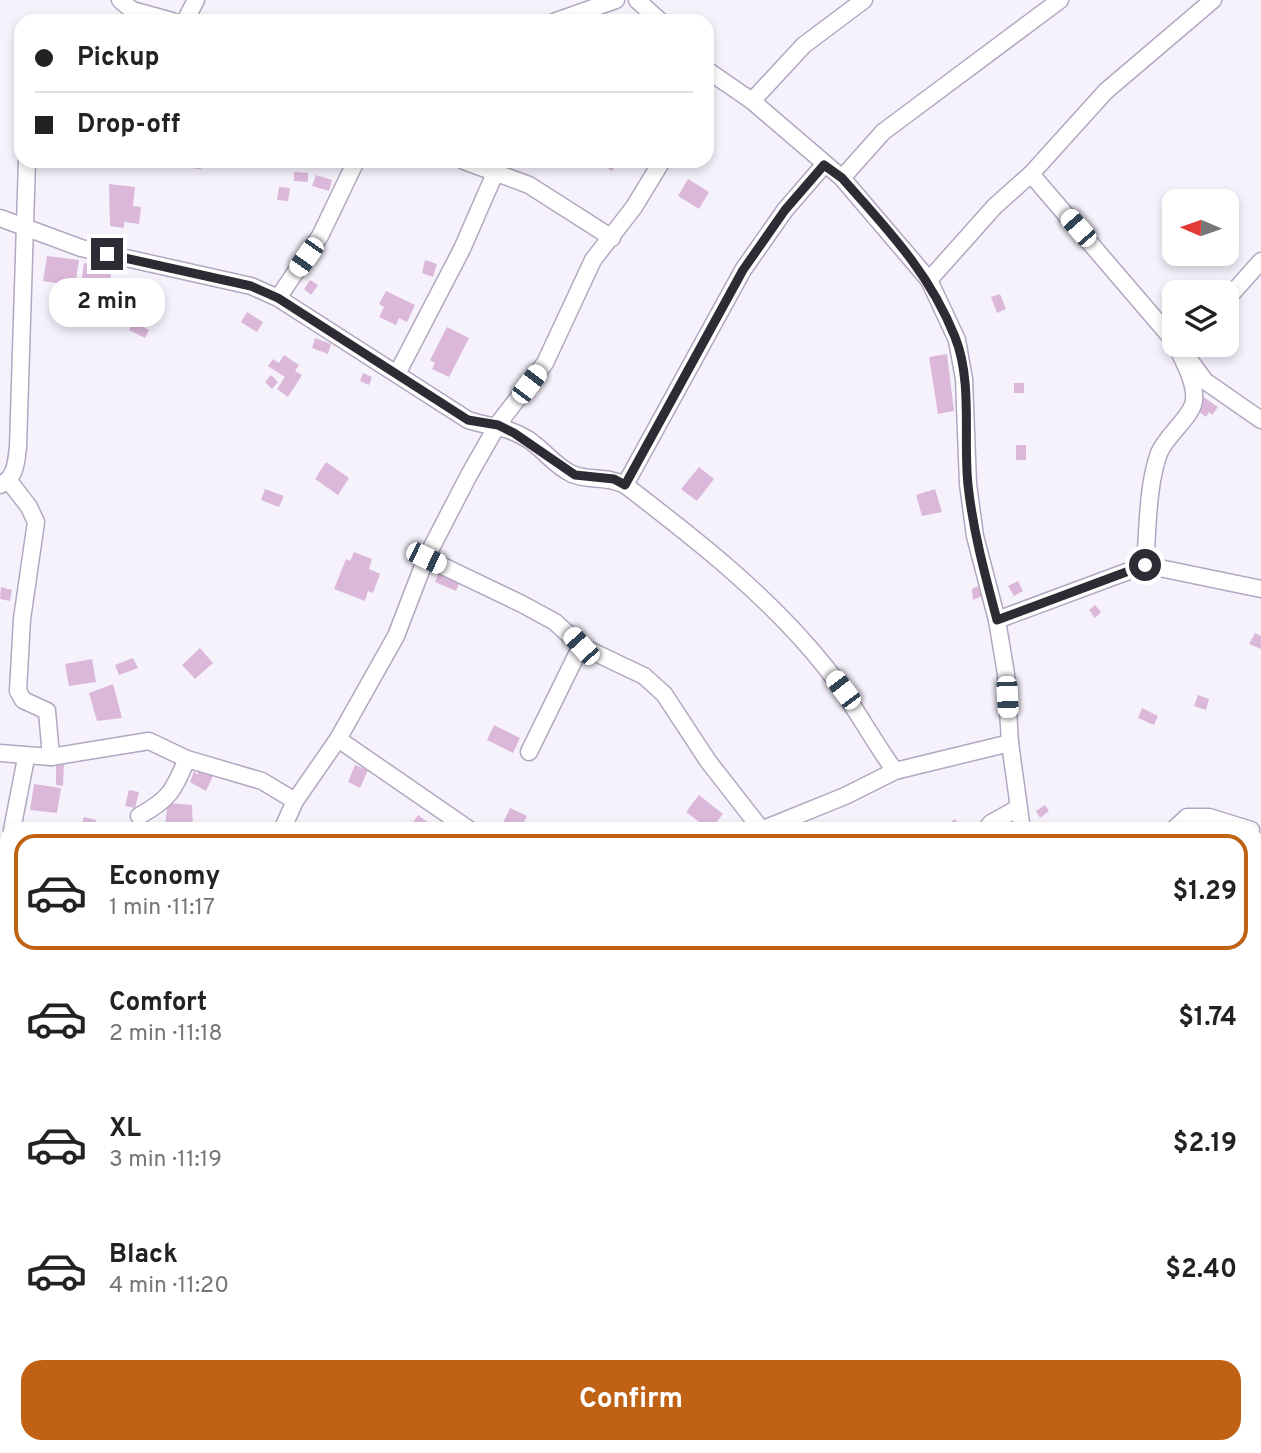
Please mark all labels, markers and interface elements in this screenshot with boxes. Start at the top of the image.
text: Pickup [77,42,160,75]
text: Drop-off [77,109,180,142]
north arrow [1162,189,1239,266]
map controls [1162,189,1239,357]
car [1057,205,1100,251]
car [286,234,327,280]
route end [91,238,123,270]
callout: 2 min [49,278,165,328]
button: layers [1162,280,1239,357]
text: 2 min [77,288,137,317]
car [508,361,551,407]
car [403,539,450,577]
route start [1129,549,1161,581]
car [560,623,603,669]
car [822,667,865,713]
car [996,675,1019,719]
icon: car [25,861,88,924]
text: Economy [109,861,220,894]
text: $1.29 [1173,876,1237,909]
text: 1 min · 11:17 [109,894,215,923]
icon: car [25,987,88,1050]
text: Comfort [109,987,207,1020]
text: $1.74 [1178,1002,1237,1035]
text: 2 min · 11:18 [109,1020,223,1049]
icon: car [25,1113,88,1176]
text: XL [109,1113,141,1146]
text: $2.19 [1173,1128,1237,1161]
text: 3 min · 11:19 [109,1146,222,1175]
icon: car [25,1239,88,1302]
text: Black [109,1239,178,1272]
text: $2.40 [1165,1254,1237,1287]
text: 4 min · 11:20 [109,1272,229,1301]
button: Confirm [21,1360,1241,1440]

